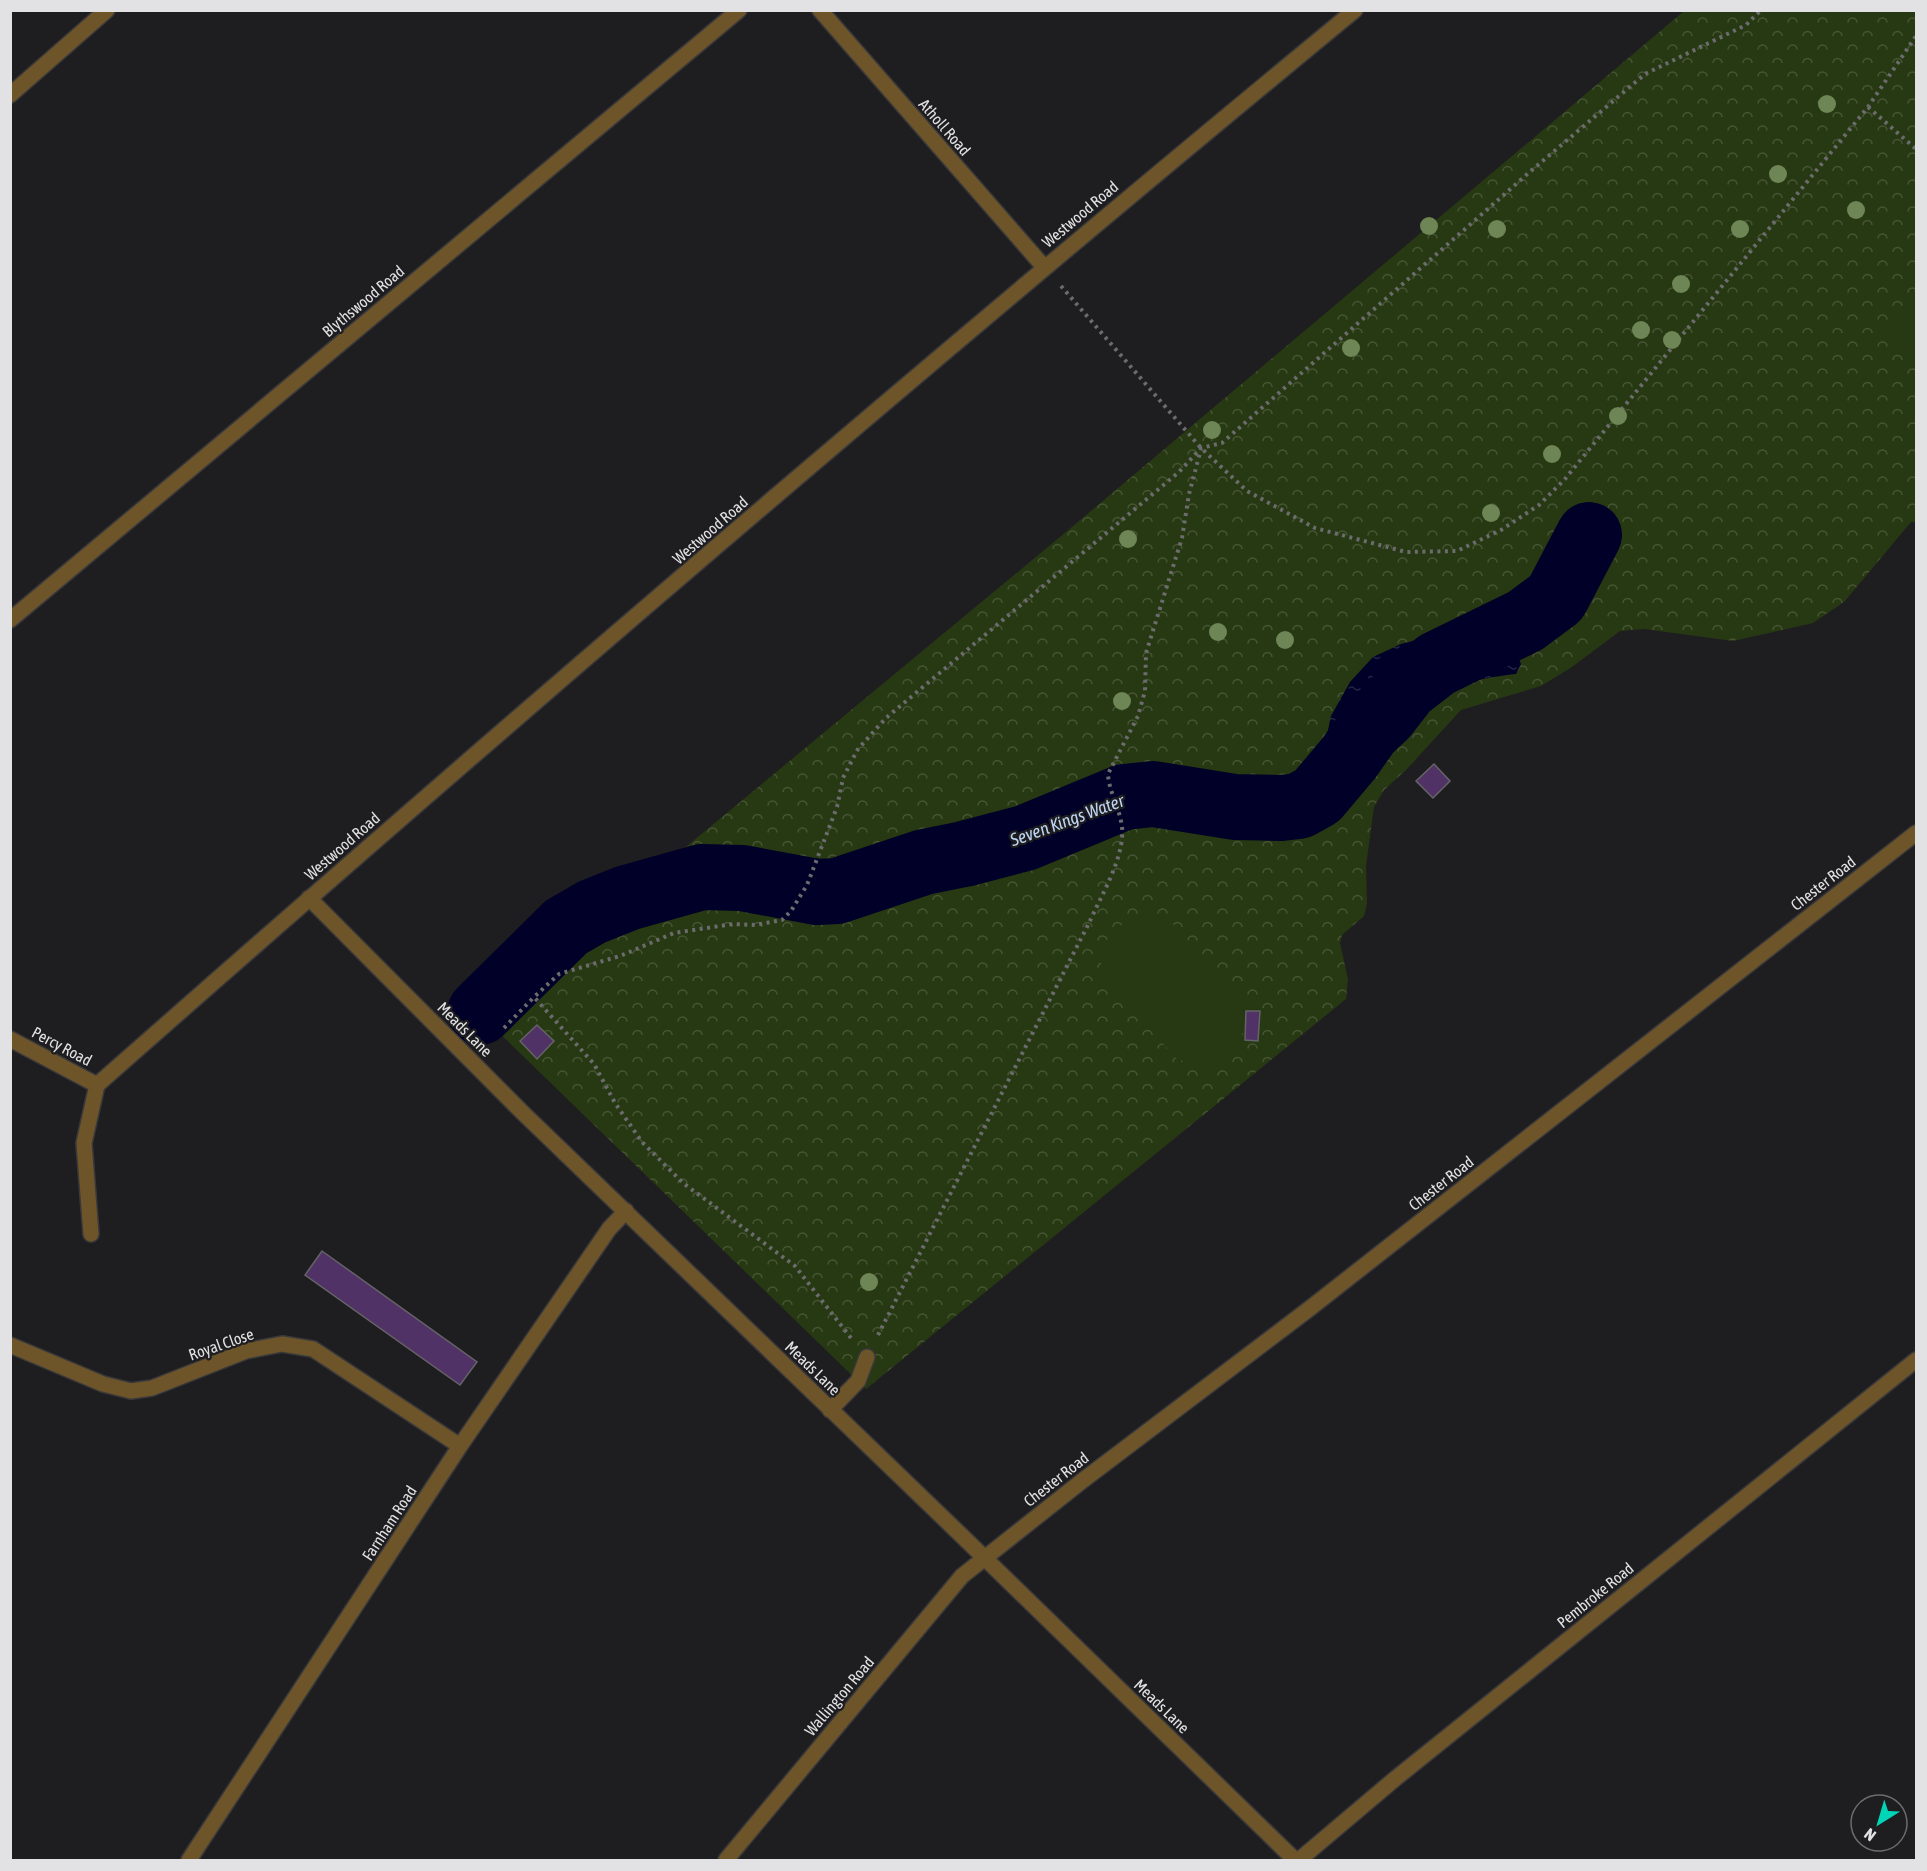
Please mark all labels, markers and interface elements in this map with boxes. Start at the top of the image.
street label: Atholl Road [916,95,974,159]
street label: Westwood Road [1038,177,1122,251]
street label: Blythswood Road [319,262,408,341]
street label: Westwood Road [669,493,751,567]
water label: Seven Kings Water [1006,789,1127,851]
street label: Westwood Road [301,809,383,883]
street label: Chester Road [1787,852,1859,914]
street label: Meads Lane [434,998,496,1060]
street label: Percy Road [29,1023,95,1070]
street label: Chester Road [1405,1152,1477,1214]
street label: Royal Close [186,1325,256,1364]
street label: Meads Lane [782,1337,844,1399]
street label: Chester Road [1020,1448,1092,1510]
street label: Farnham Road [358,1482,420,1564]
street label: Pembroke Road [1553,1559,1637,1631]
street label: Wallington Road [801,1653,878,1740]
street label: Meads Lane [1131,1675,1193,1737]
north arrow [1849,1793,1909,1853]
text: N [1861,1825,1879,1845]

